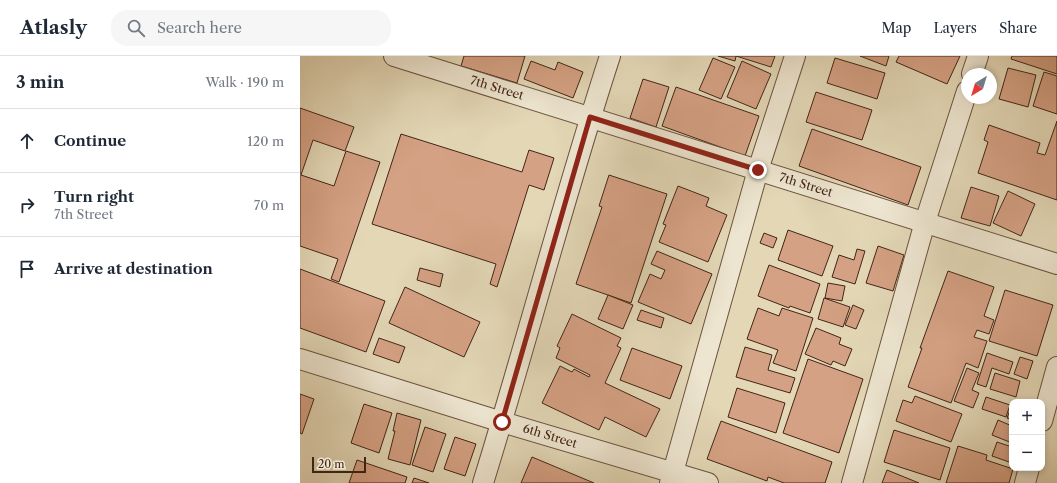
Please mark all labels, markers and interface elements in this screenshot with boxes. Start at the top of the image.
search box [111,10,391,46]
text: Atlasly [20,16,87,39]
icon: search [125,17,147,39]
text: Search here [157,18,242,37]
text: Map [881,19,911,37]
text: Layers [933,19,977,37]
text: Share [999,19,1037,37]
north arrow [961,68,997,104]
text: 3 min [16,72,65,92]
street label: 7th Street [469,72,526,103]
text: Walk · 190 m [205,74,284,90]
icon: ahead [16,130,38,152]
text: Continue [54,131,126,150]
text: 120 m [247,133,284,149]
route end [749,161,767,179]
street label: 7th Street [778,169,835,200]
text: Turn right [54,187,134,206]
icon: right [16,194,38,216]
text: 70 m [254,197,284,213]
text: 7th Street [54,206,113,222]
icon: arrive [16,258,38,280]
text: Arrive at destination [54,259,213,278]
map controls [1009,399,1045,471]
button: + [1009,399,1045,435]
route start [493,413,511,431]
street label: 6th Street [521,420,580,451]
button: − [1009,435,1045,471]
scale bar [312,455,366,474]
text: 20 m [318,457,344,471]

